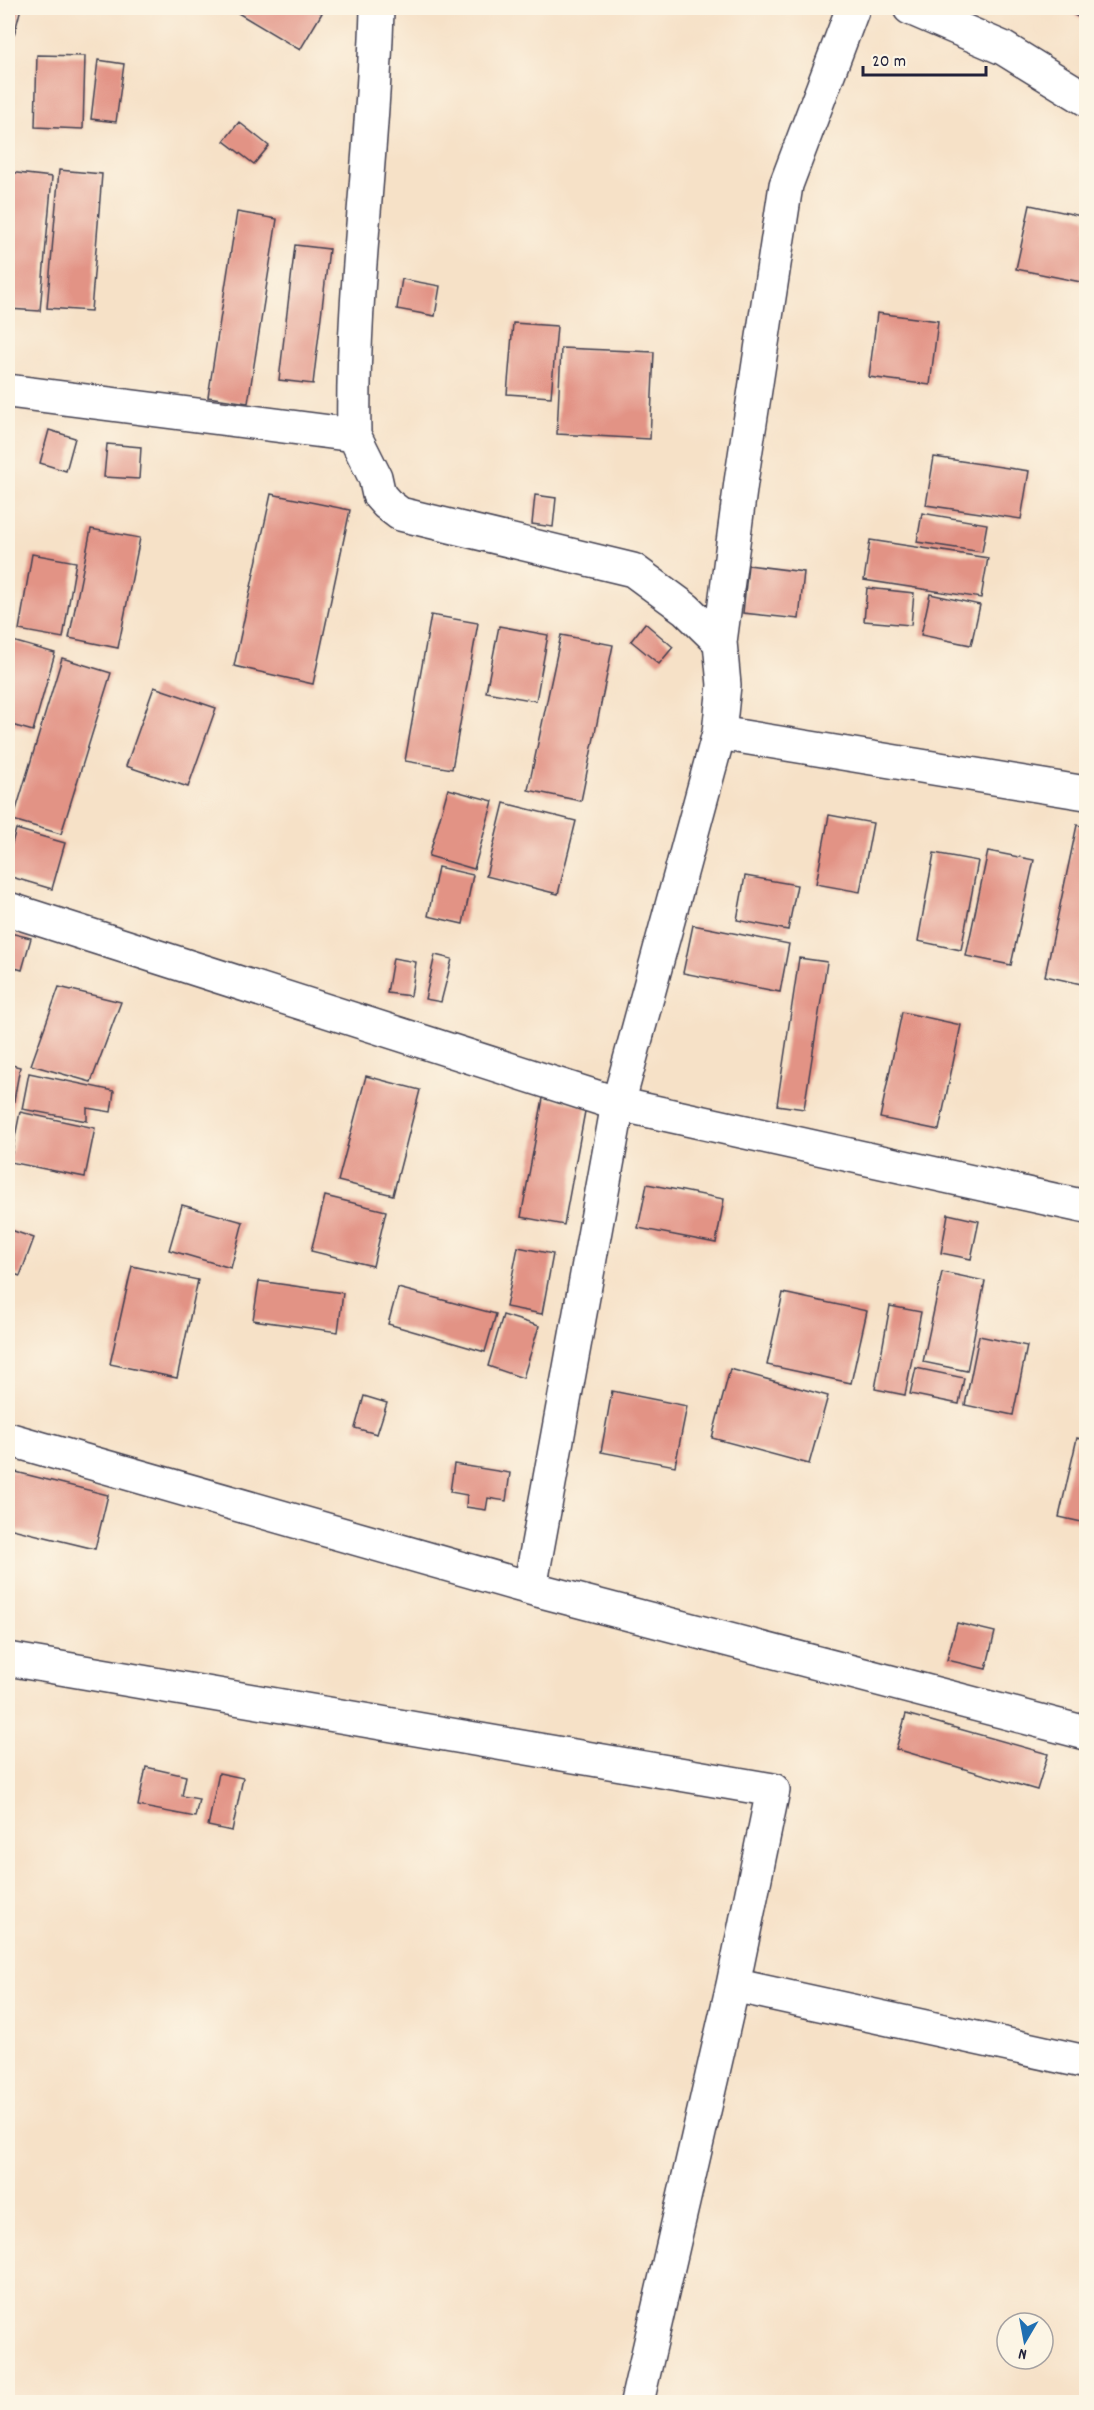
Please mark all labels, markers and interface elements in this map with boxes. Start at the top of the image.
scale bar [863,39,986,77]
text: 20 m [872,50,906,75]
north arrow [995,2311,1055,2371]
text: N [1017,2341,1029,2365]

